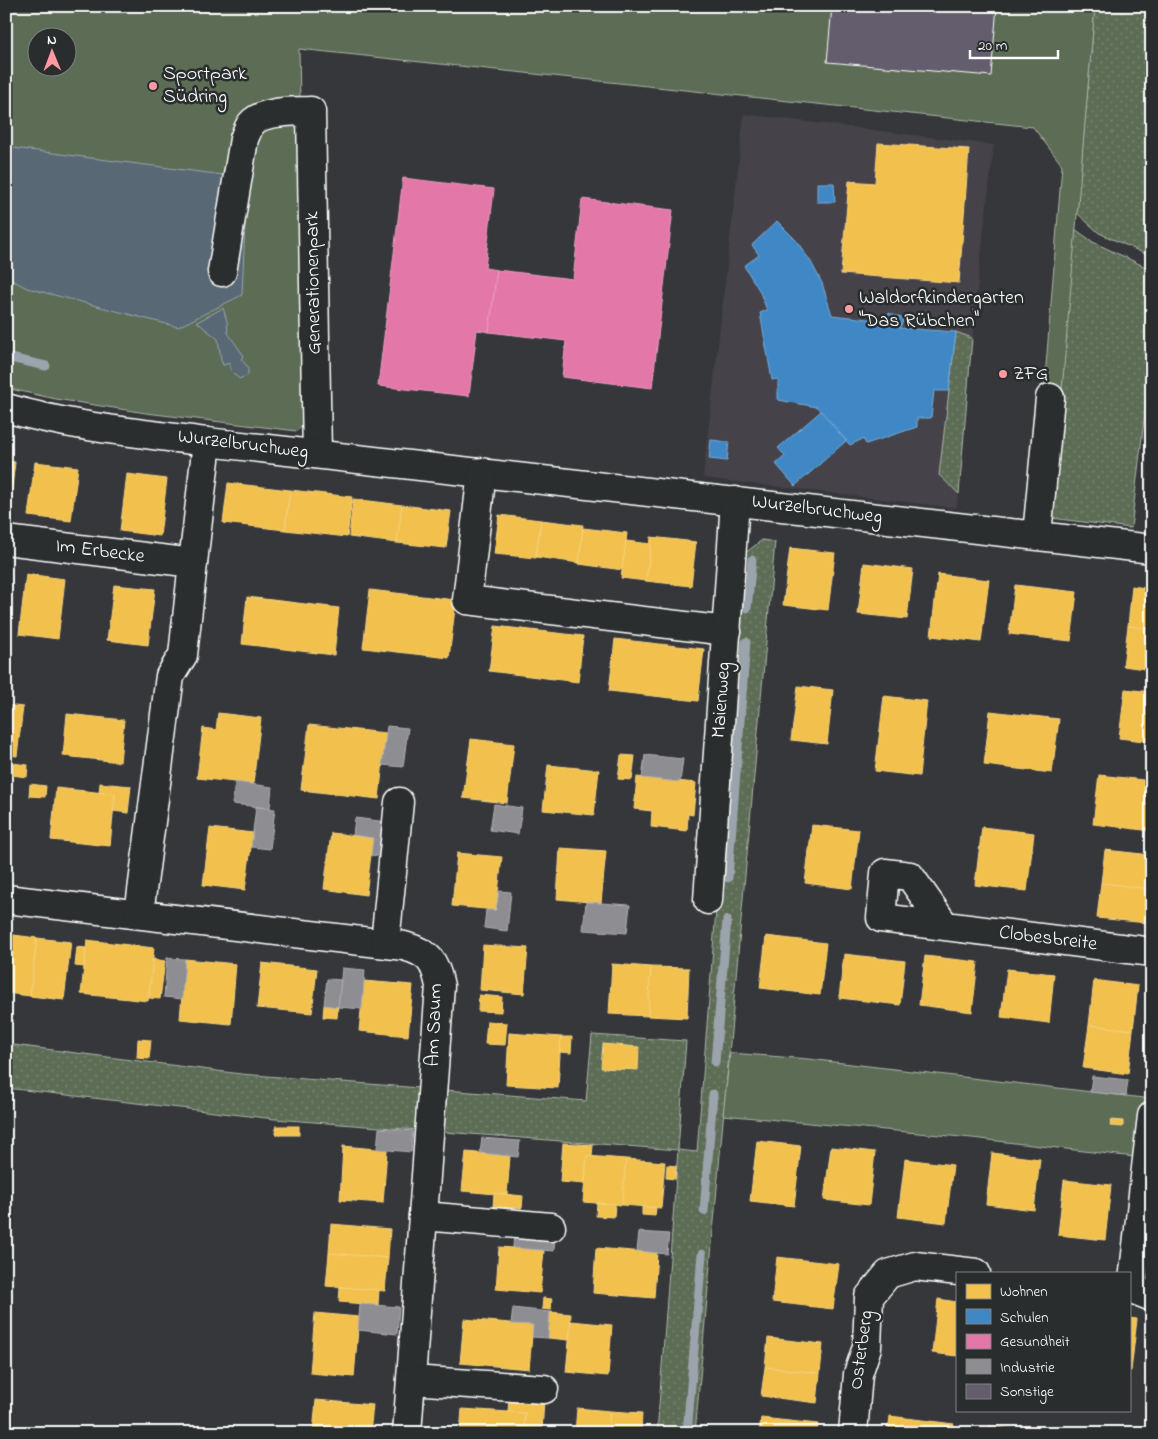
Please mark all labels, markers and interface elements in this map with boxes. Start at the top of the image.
north arrow [28,28,78,78]
scale bar [970,28,1058,60]
text: N [47,30,57,51]
text: 20 m [978,35,1008,57]
place label: Sportpark Südring [163,60,247,113]
marker: Sportpark Südring [147,80,159,92]
street label: Generationenpark [298,211,330,355]
place label: Waldorfkindergarten "Das Rübchen" [859,284,1024,336]
marker: Waldorfkindergarten "Das Rübchen" [843,303,855,315]
place label: ZFG [1013,360,1048,389]
marker: ZFG [997,368,1009,380]
street label: Wurzelbruchweg [176,423,310,468]
street label: Wurzelbruchweg [750,488,884,533]
street label: Im Erbecke [54,532,146,572]
street label: Maienweg [705,661,740,739]
street label: Clobesbreite [997,919,1099,959]
street label: Am Saum [419,983,451,1067]
legend [956,1272,1130,1412]
text: Wohnen [1000,1281,1048,1303]
text: Schulen [1000,1307,1049,1329]
street label: Osterberg [842,1308,883,1392]
text: Gesundheit [1000,1331,1070,1353]
text: Industrie [1000,1357,1055,1379]
text: Sonstige [1000,1381,1054,1404]

